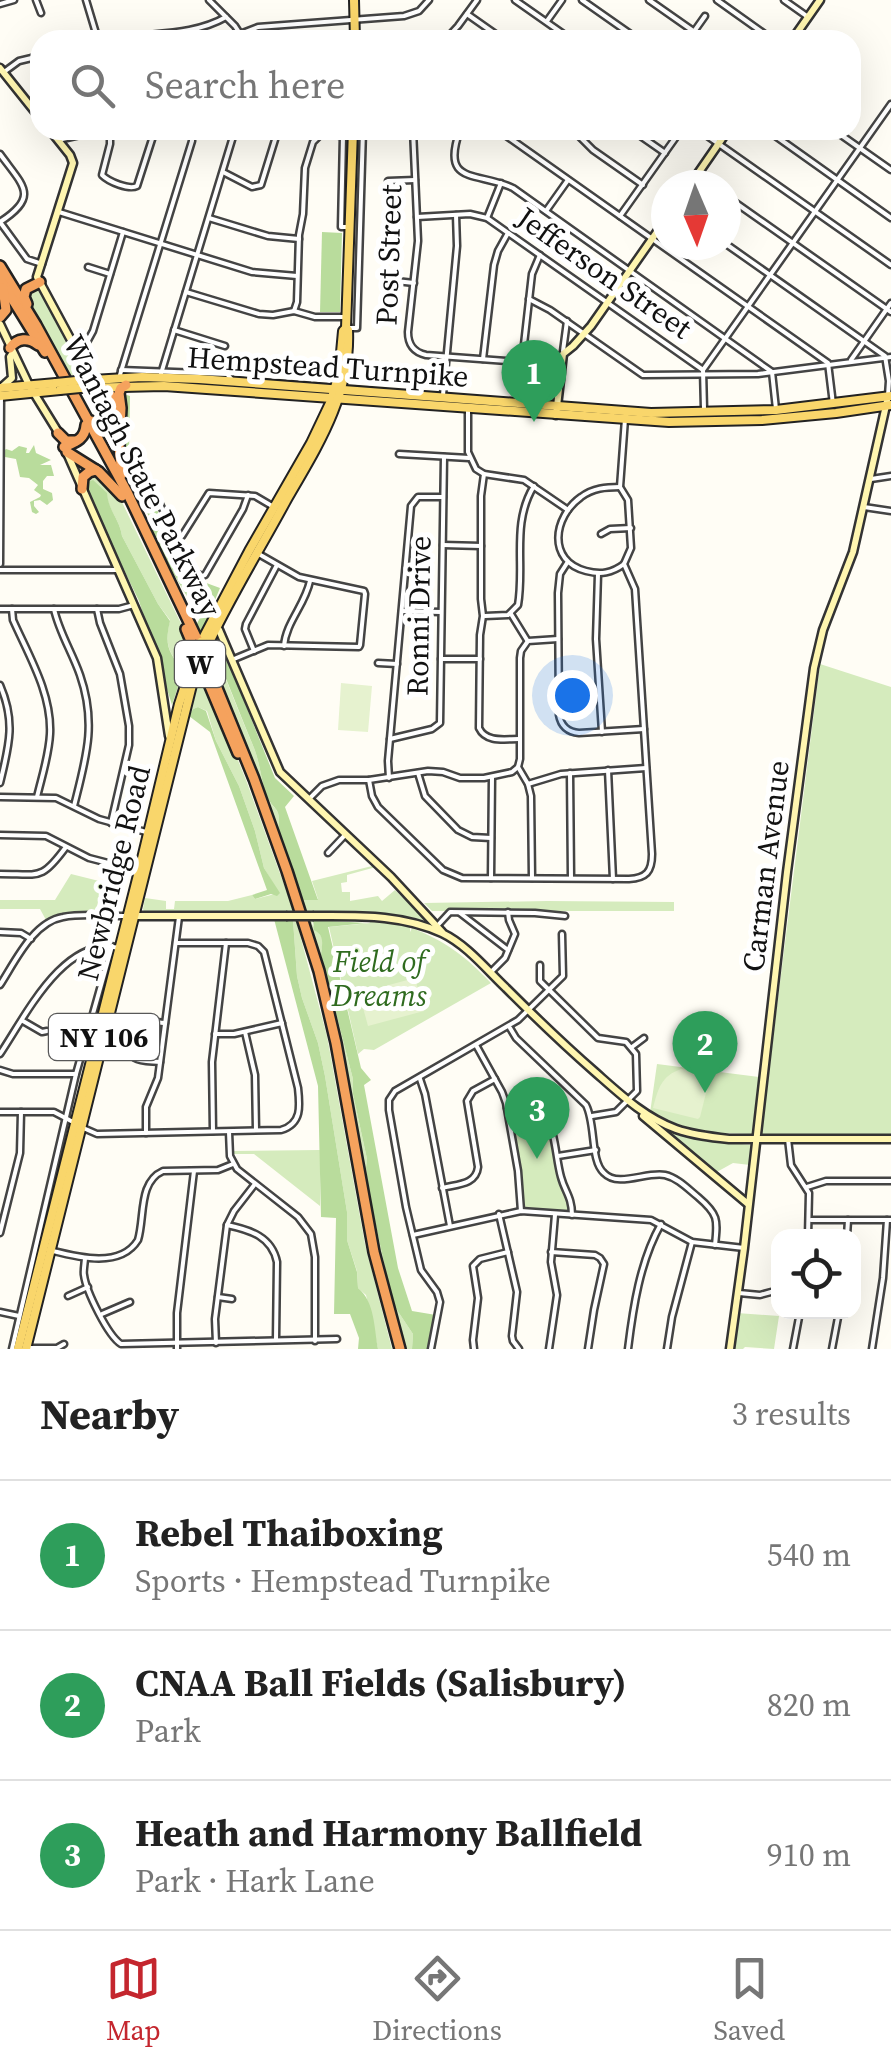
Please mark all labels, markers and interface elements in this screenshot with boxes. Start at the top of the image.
search box [30,30,861,140]
icon: search [65,58,120,113]
text: Search here [145,59,345,111]
north arrow [651,170,741,260]
street label: Post Street [366,184,411,326]
street label: Jefferson Street [508,196,700,348]
street label: Wantagh State Parkway [54,328,232,624]
street label: Hempstead Turnpike [186,336,470,397]
pin: 1 [502,340,566,422]
street label: Ronni Drive [397,535,440,697]
road number: W [175,641,225,687]
your location [547,670,598,721]
street label: Carman Avenue [732,758,799,974]
street label: Newbridge Road [67,761,160,985]
park label: Field of Dreams [330,941,430,1016]
pin: 2 [672,1010,738,1093]
road number: NY 106 [49,1014,159,1060]
pin: 3 [504,1076,570,1159]
map controls [771,1229,861,1319]
button: locate [771,1229,861,1319]
text: Nearby [40,1385,179,1443]
text: 3 results [732,1392,851,1436]
text: Rebel Thaiboxing [135,1507,443,1559]
text: 1 [64,1533,81,1577]
text: 540 m [767,1533,851,1577]
text: Sports · Hempstead Turnpike [135,1559,551,1603]
text: CNAA Ball Fields (Salisbury) [135,1657,627,1709]
text: 2 [64,1683,81,1727]
text: 820 m [767,1683,851,1727]
text: Park [135,1709,201,1753]
text: Heath and Harmony Ballfield [135,1807,642,1859]
text: 3 [64,1833,81,1877]
text: 910 m [767,1833,851,1877]
text: Park · Hark Lane [135,1859,375,1903]
tab: Map [106,1951,161,2049]
tab: Directions [372,1951,502,2049]
tab: Saved [713,1951,785,2049]

